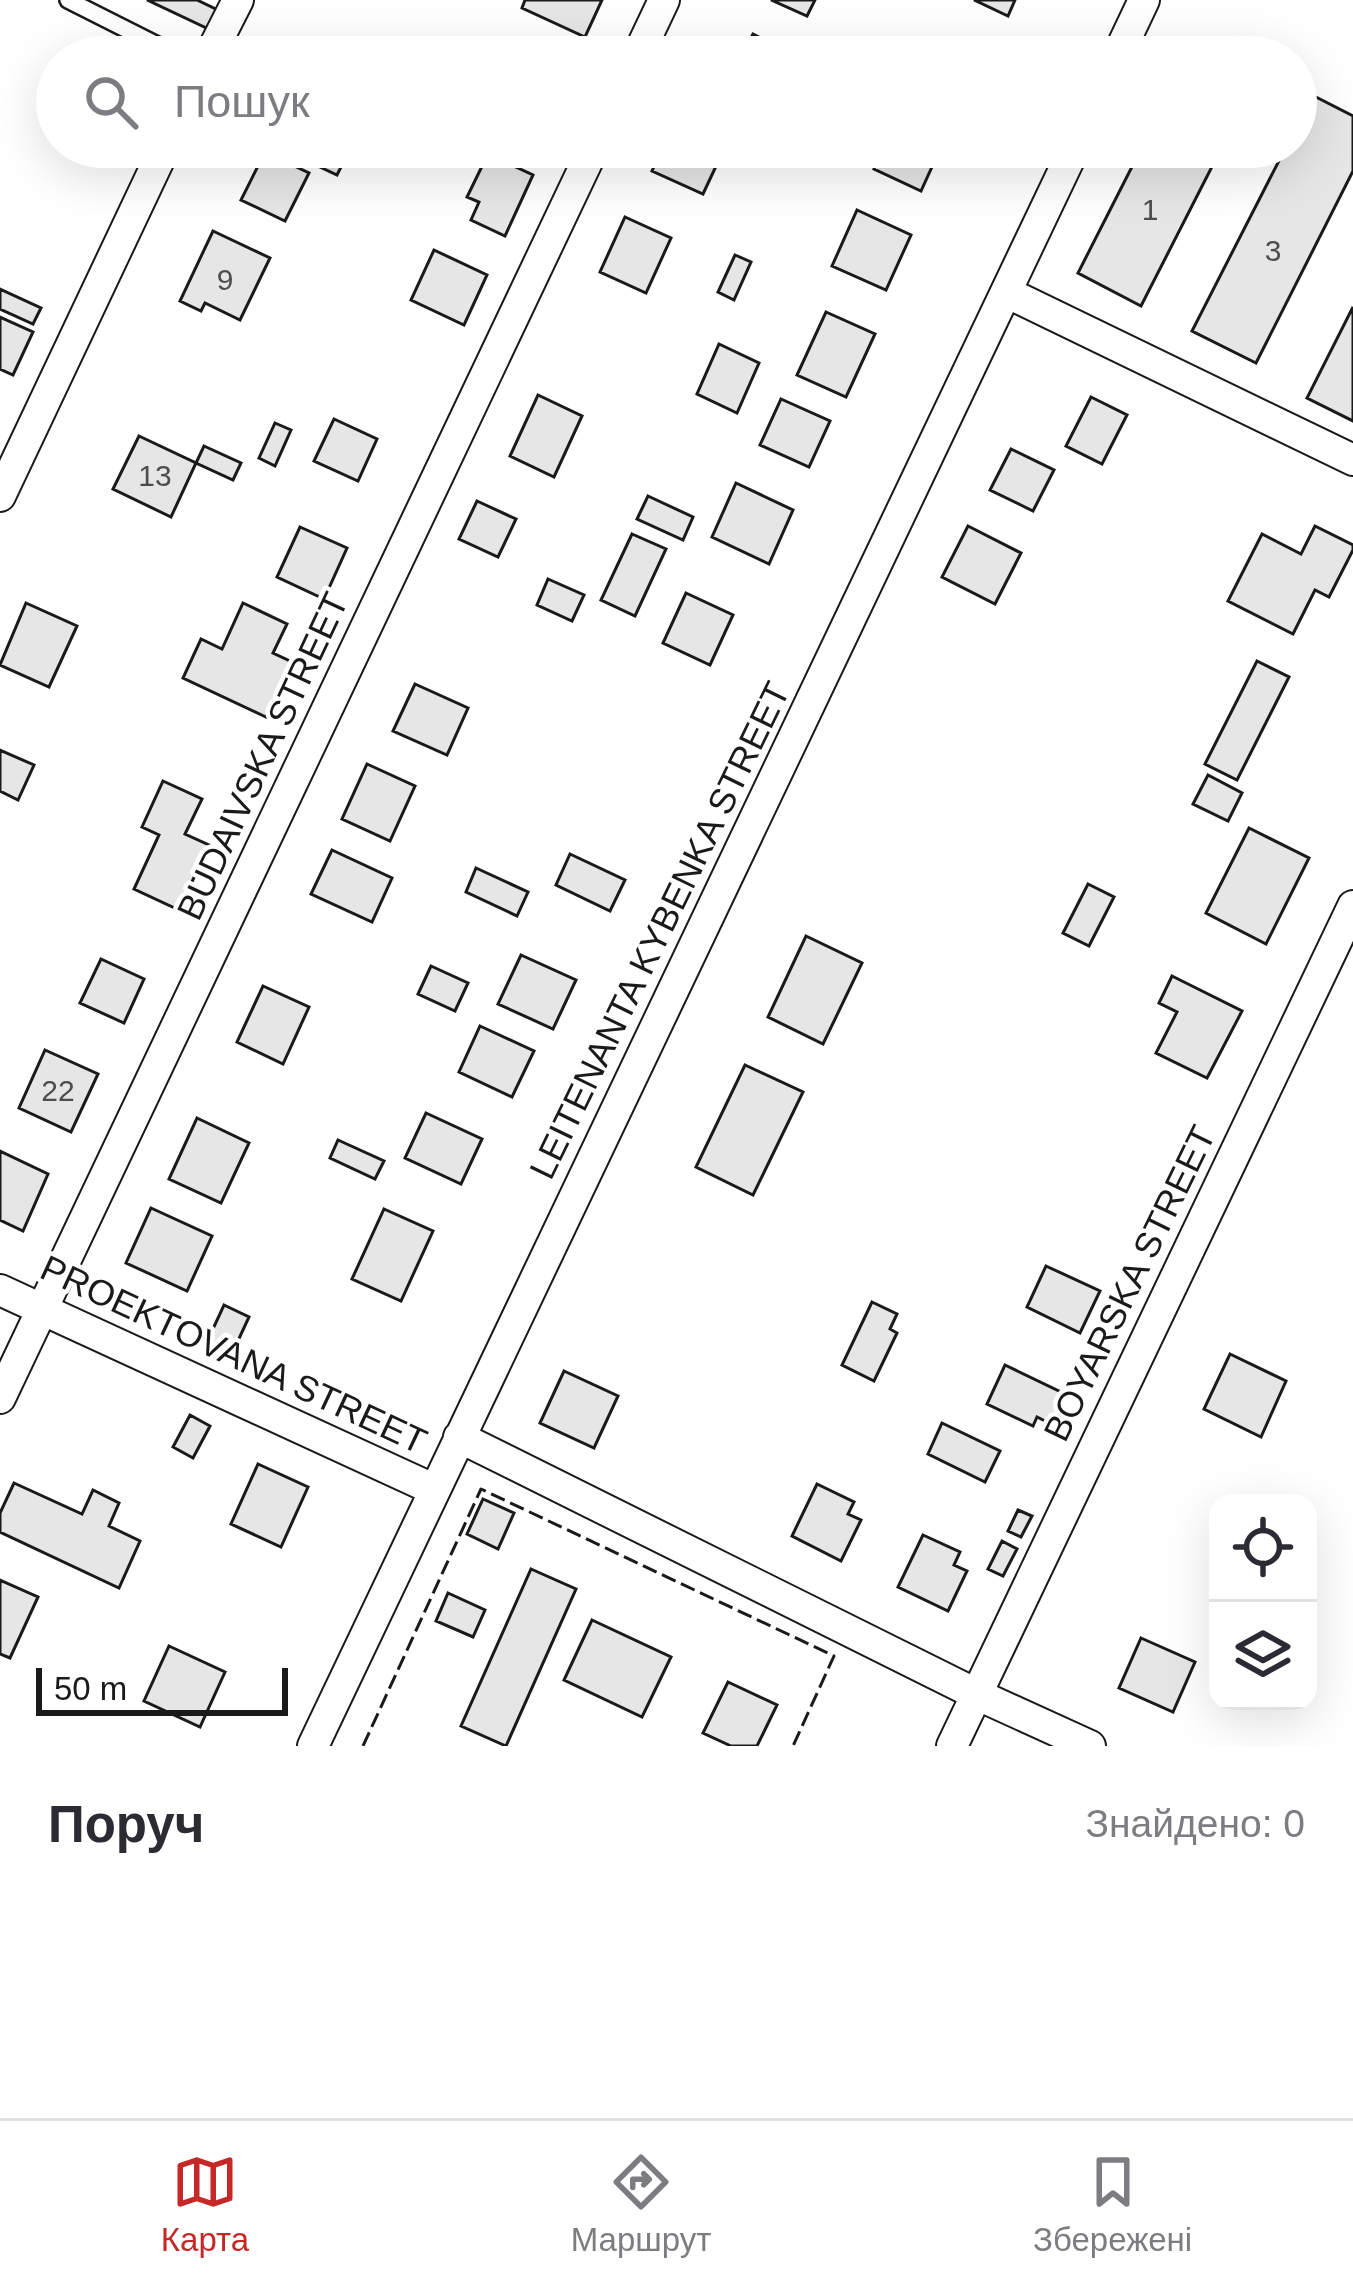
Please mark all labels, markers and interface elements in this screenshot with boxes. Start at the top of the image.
search box [36,36,1317,168]
icon: search [78,69,144,135]
text: Пошук [174,76,310,127]
house number: 1 [1142,193,1158,226]
house number: 3 [1265,234,1281,267]
house number: 9 [217,263,233,296]
house number: 13 [138,459,172,492]
street label: BUDAIVSKA STREET [169,586,356,926]
street label: LEITENANTA KYBENKA STREET [521,675,798,1185]
house number: 22 [41,1074,75,1107]
street label: BOYARSKA STREET [1035,1119,1224,1447]
street label: PROEKTOVANA STREET [34,1247,433,1462]
map controls [1209,1494,1317,1710]
button: locate [1209,1494,1317,1602]
button: layers [1209,1602,1317,1710]
scale bar [36,1662,288,1715]
text: 50 m [54,1670,127,1707]
text: Поруч [48,1796,204,1853]
text: Знайдено: 0 [1085,1802,1305,1845]
tab: Карта [161,2149,249,2259]
tab: Маршрут [571,2149,711,2259]
tab: Збережені [1033,2149,1192,2259]

